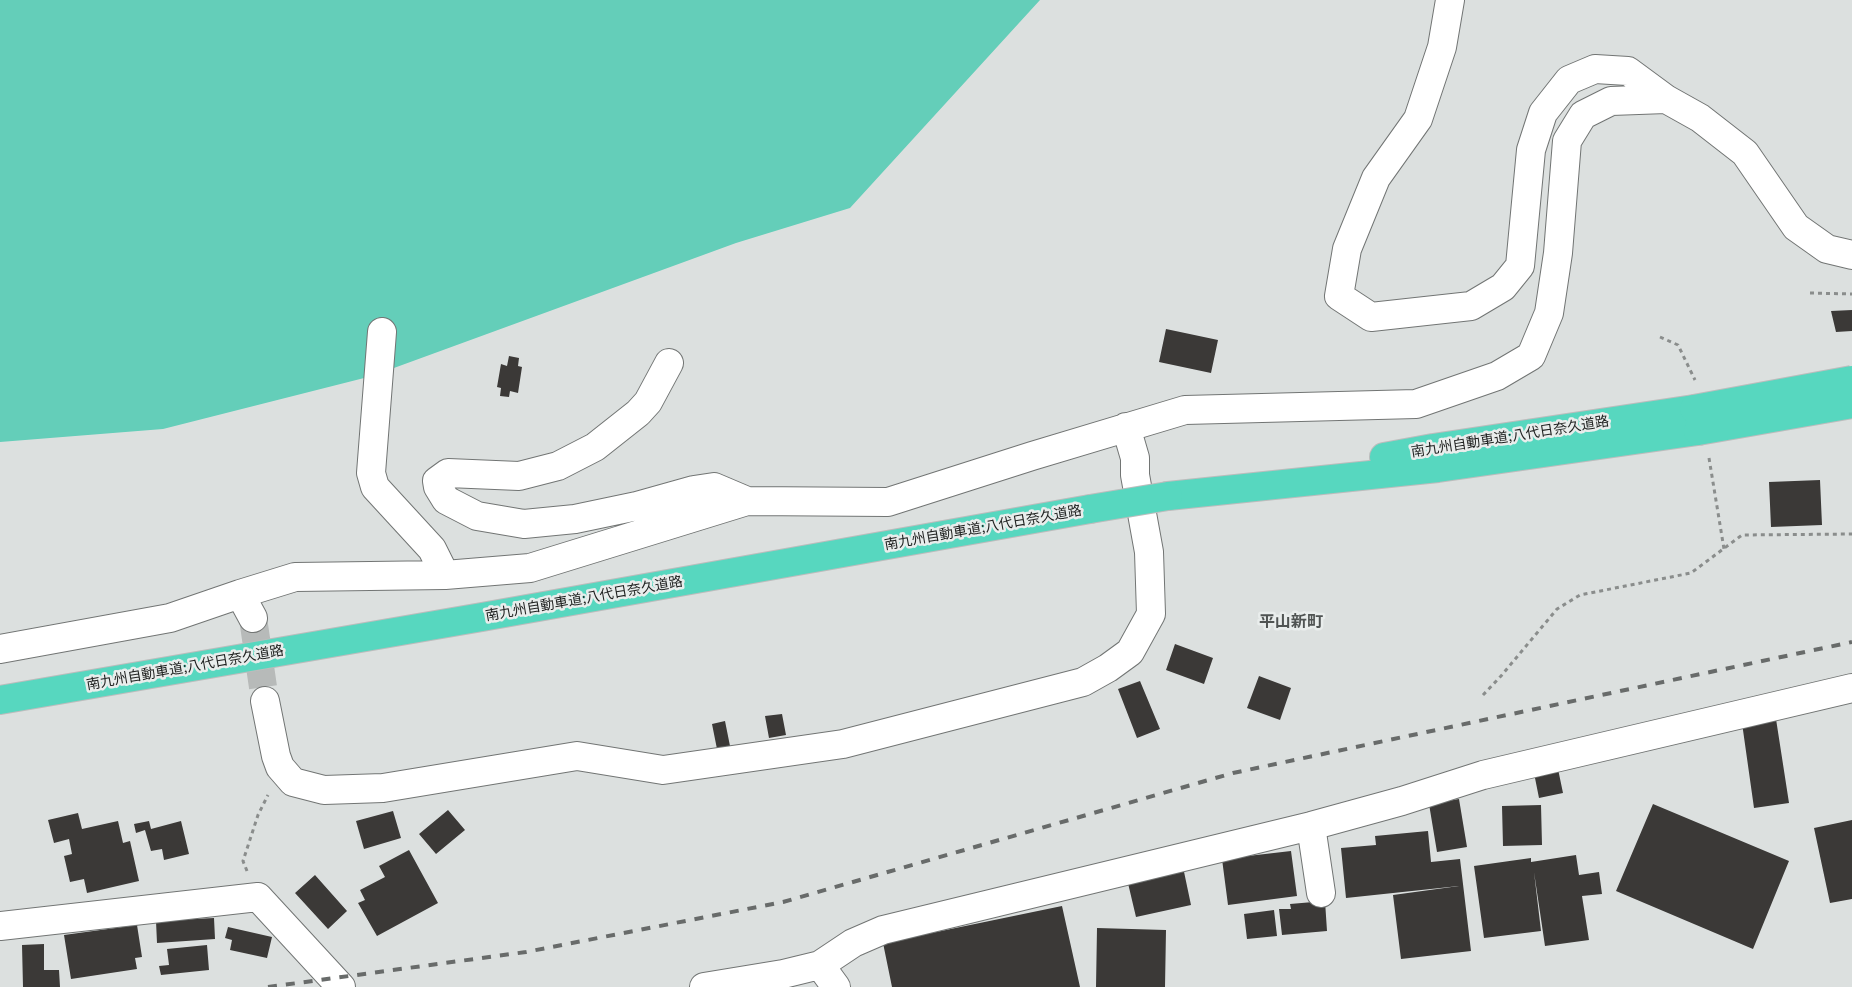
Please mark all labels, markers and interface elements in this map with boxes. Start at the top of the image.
street label: 南九州自動車道;八代日奈久道路 [1410,413,1610,461]
street label: 南九州自動車道;八代日奈久道路 [883,502,1083,554]
street label: 南九州自動車道;八代日奈久道路 [484,573,684,625]
district label: 平山新町 [1259,612,1323,632]
street label: 南九州自動車道;八代日奈久道路 [85,642,285,694]

